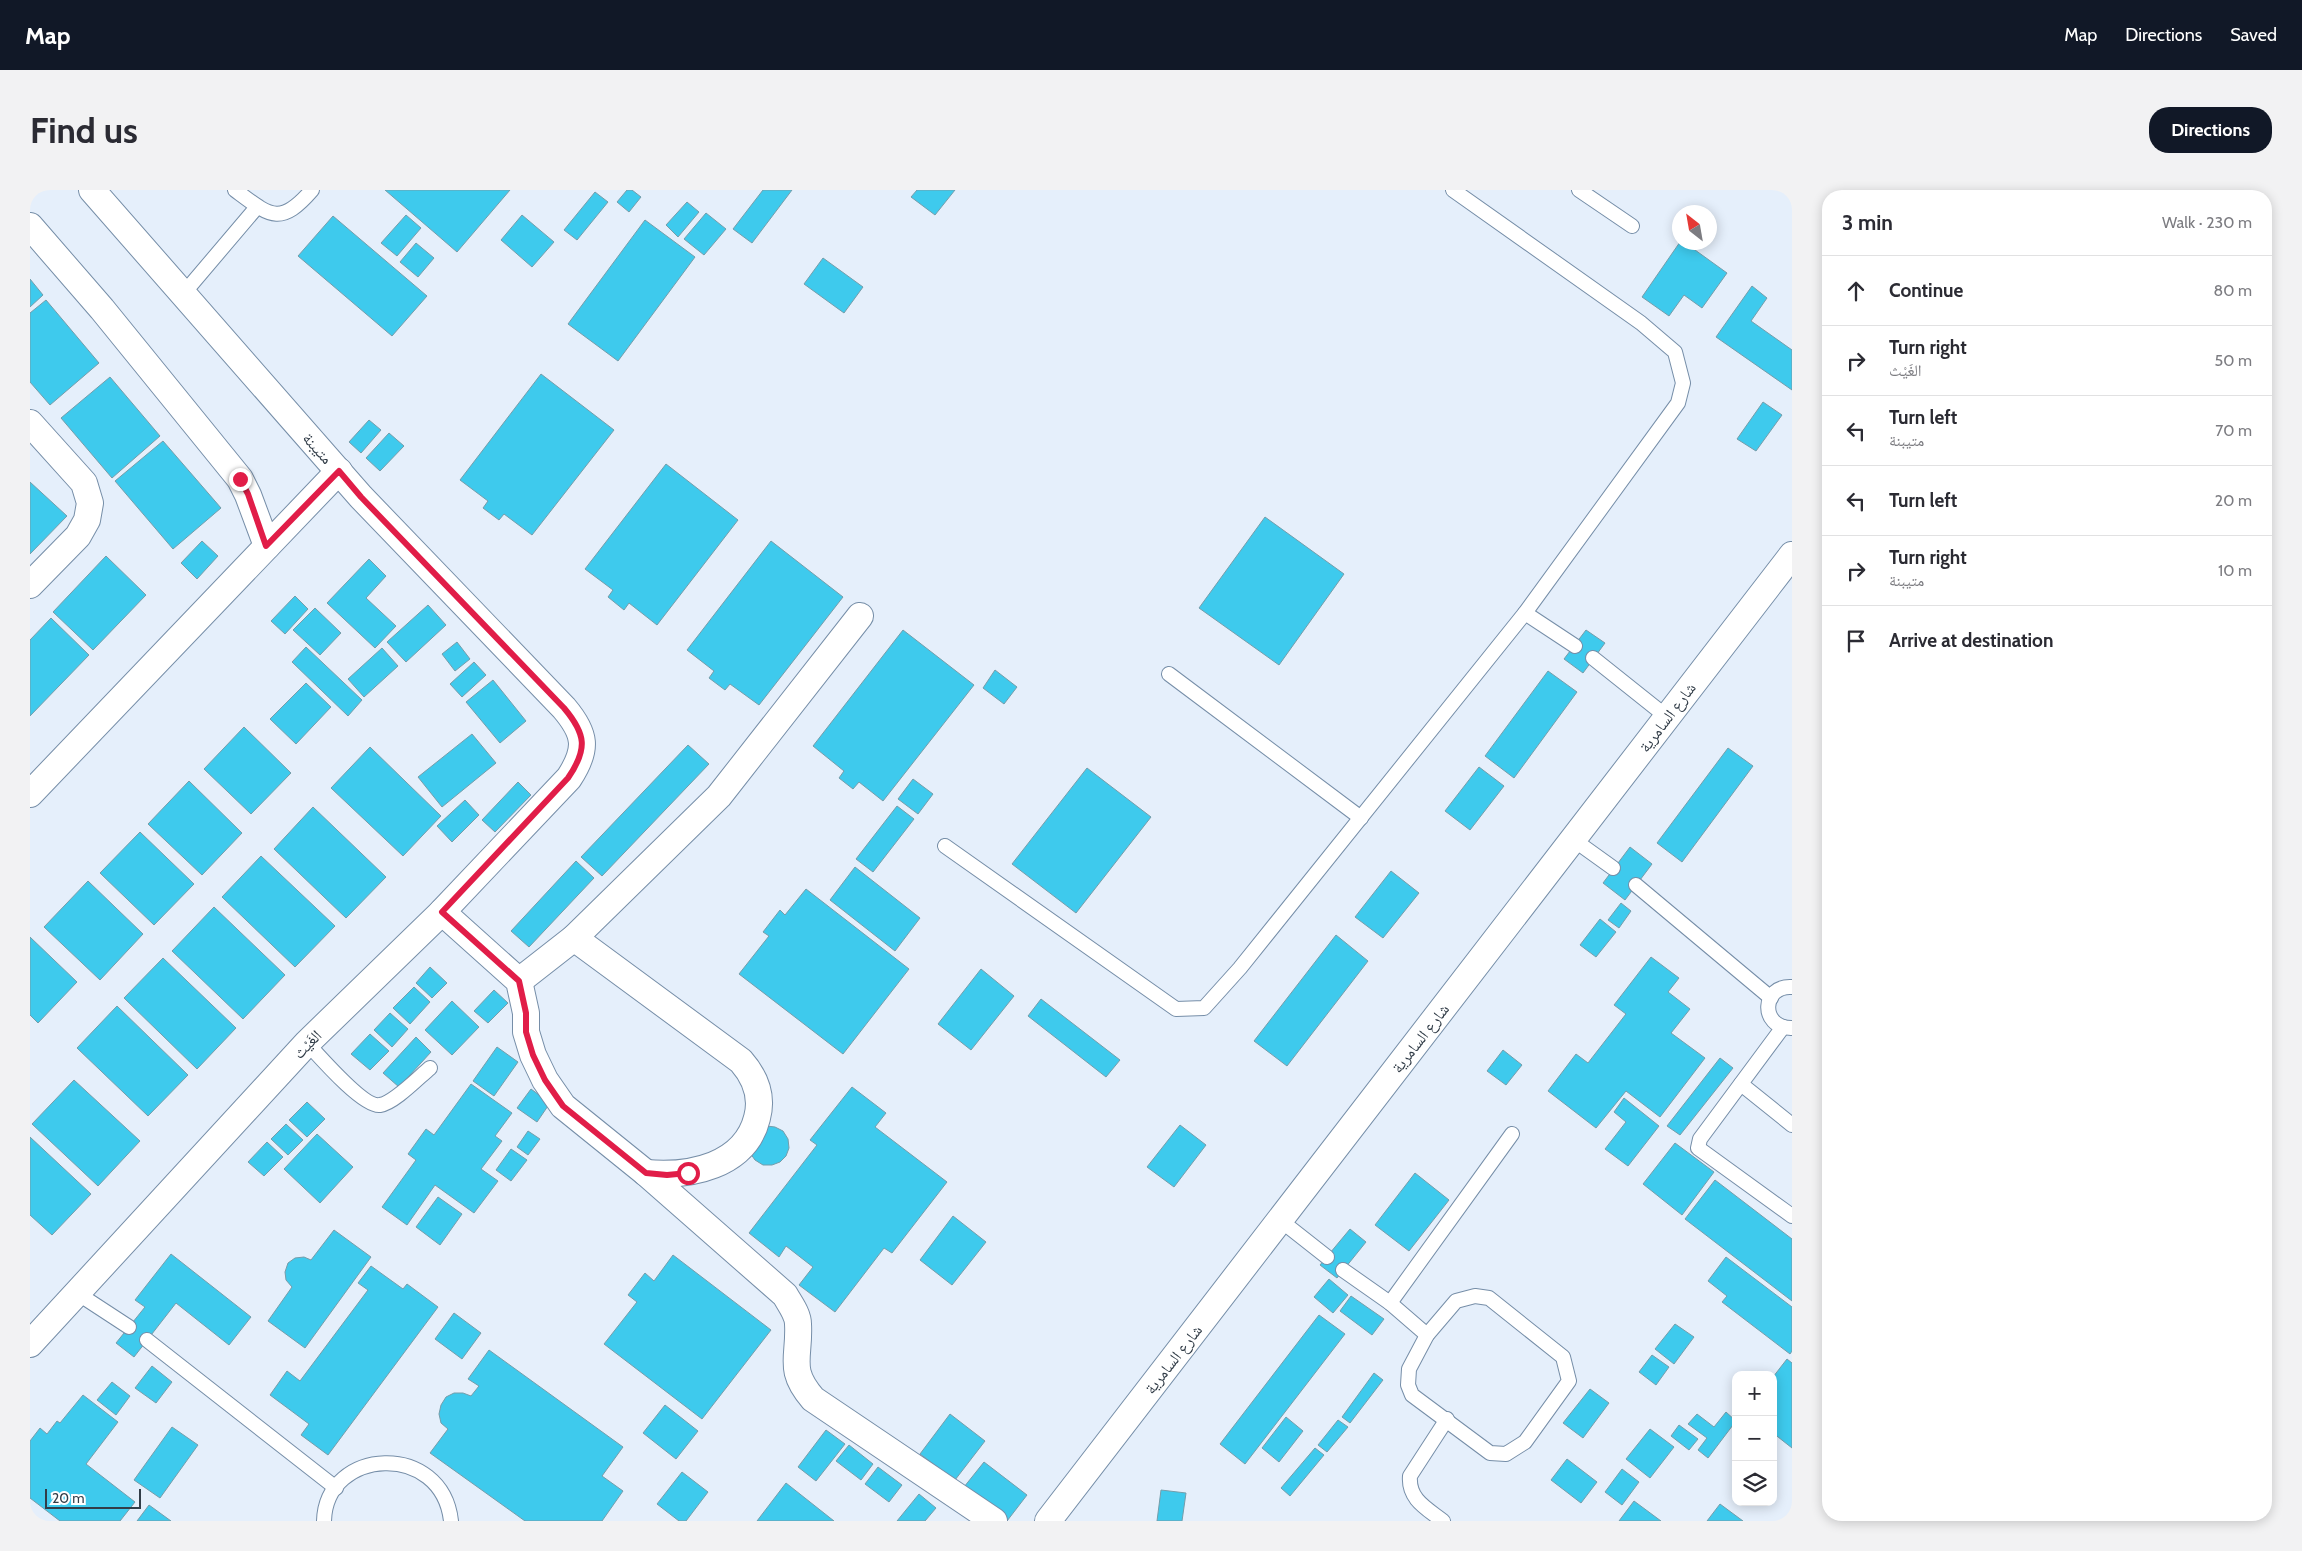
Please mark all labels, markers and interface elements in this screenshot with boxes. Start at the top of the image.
text: Map [25,21,71,50]
text: Map [2064,24,2097,46]
text: Directions [2125,24,2202,46]
text: Saved [2230,24,2277,46]
button: Directions [2149,107,2272,153]
text: Find us [30,109,138,152]
north arrow [1672,205,1717,250]
text: 3 min [1842,210,1893,235]
text: Walk · 230 m [2162,213,2252,232]
icon: ahead [1842,277,1870,305]
text: Continue [1889,279,1963,302]
text: 80 m [2214,281,2252,300]
text: Turn right [1889,336,1967,359]
icon: right [1842,347,1870,375]
text: 50 m [2215,351,2252,370]
text: الغَيْث [1889,361,1922,380]
text: Turn left [1889,406,1957,429]
icon: left [1842,417,1870,445]
text: 70 m [2215,421,2252,440]
street label: متيبنة [299,429,337,468]
text: متيبنة [1889,431,1924,450]
route end [229,468,252,491]
icon: left [1842,487,1870,515]
text: Turn left [1889,489,1957,512]
text: 20 m [2215,491,2252,510]
text: Turn right [1889,546,1967,569]
icon: right [1842,557,1870,585]
text: 10 m [2218,561,2252,580]
text: متيبنة [1889,571,1924,590]
icon: arrive [1842,627,1870,655]
text: Arrive at destination [1889,629,2053,652]
street label: شارع السامرية [1635,679,1701,757]
street label: شارع السامرية [1388,1000,1454,1077]
street label: الغَيْث [289,1026,326,1063]
route start [677,1162,700,1185]
street label: شارع السامرية [1141,1321,1207,1398]
map controls [1732,1371,1777,1506]
button: + [1732,1371,1777,1416]
button: − [1732,1416,1777,1461]
button: layers [1732,1461,1777,1506]
scale bar [45,1486,141,1509]
text: 20 m [52,1489,85,1507]

